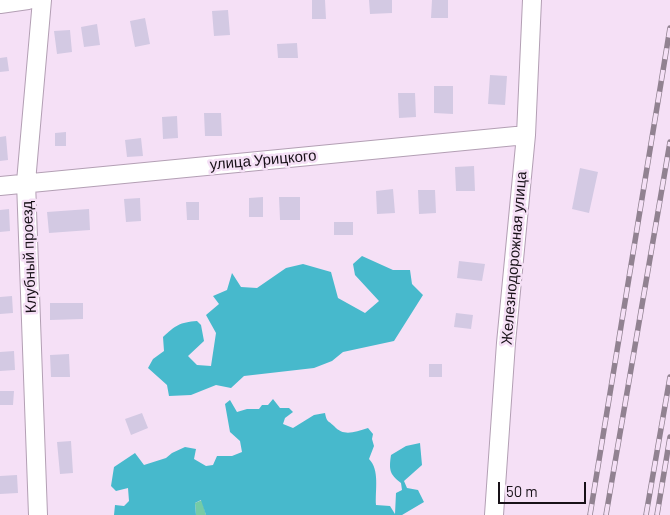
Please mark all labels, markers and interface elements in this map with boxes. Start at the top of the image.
street label: улица Урицкого [209,146,317,174]
street label: Железнодорожная улица [497,171,531,345]
street label: Клубный проезд [18,201,40,313]
scale bar [500,472,588,504]
text: 50 m [506,482,538,500]

